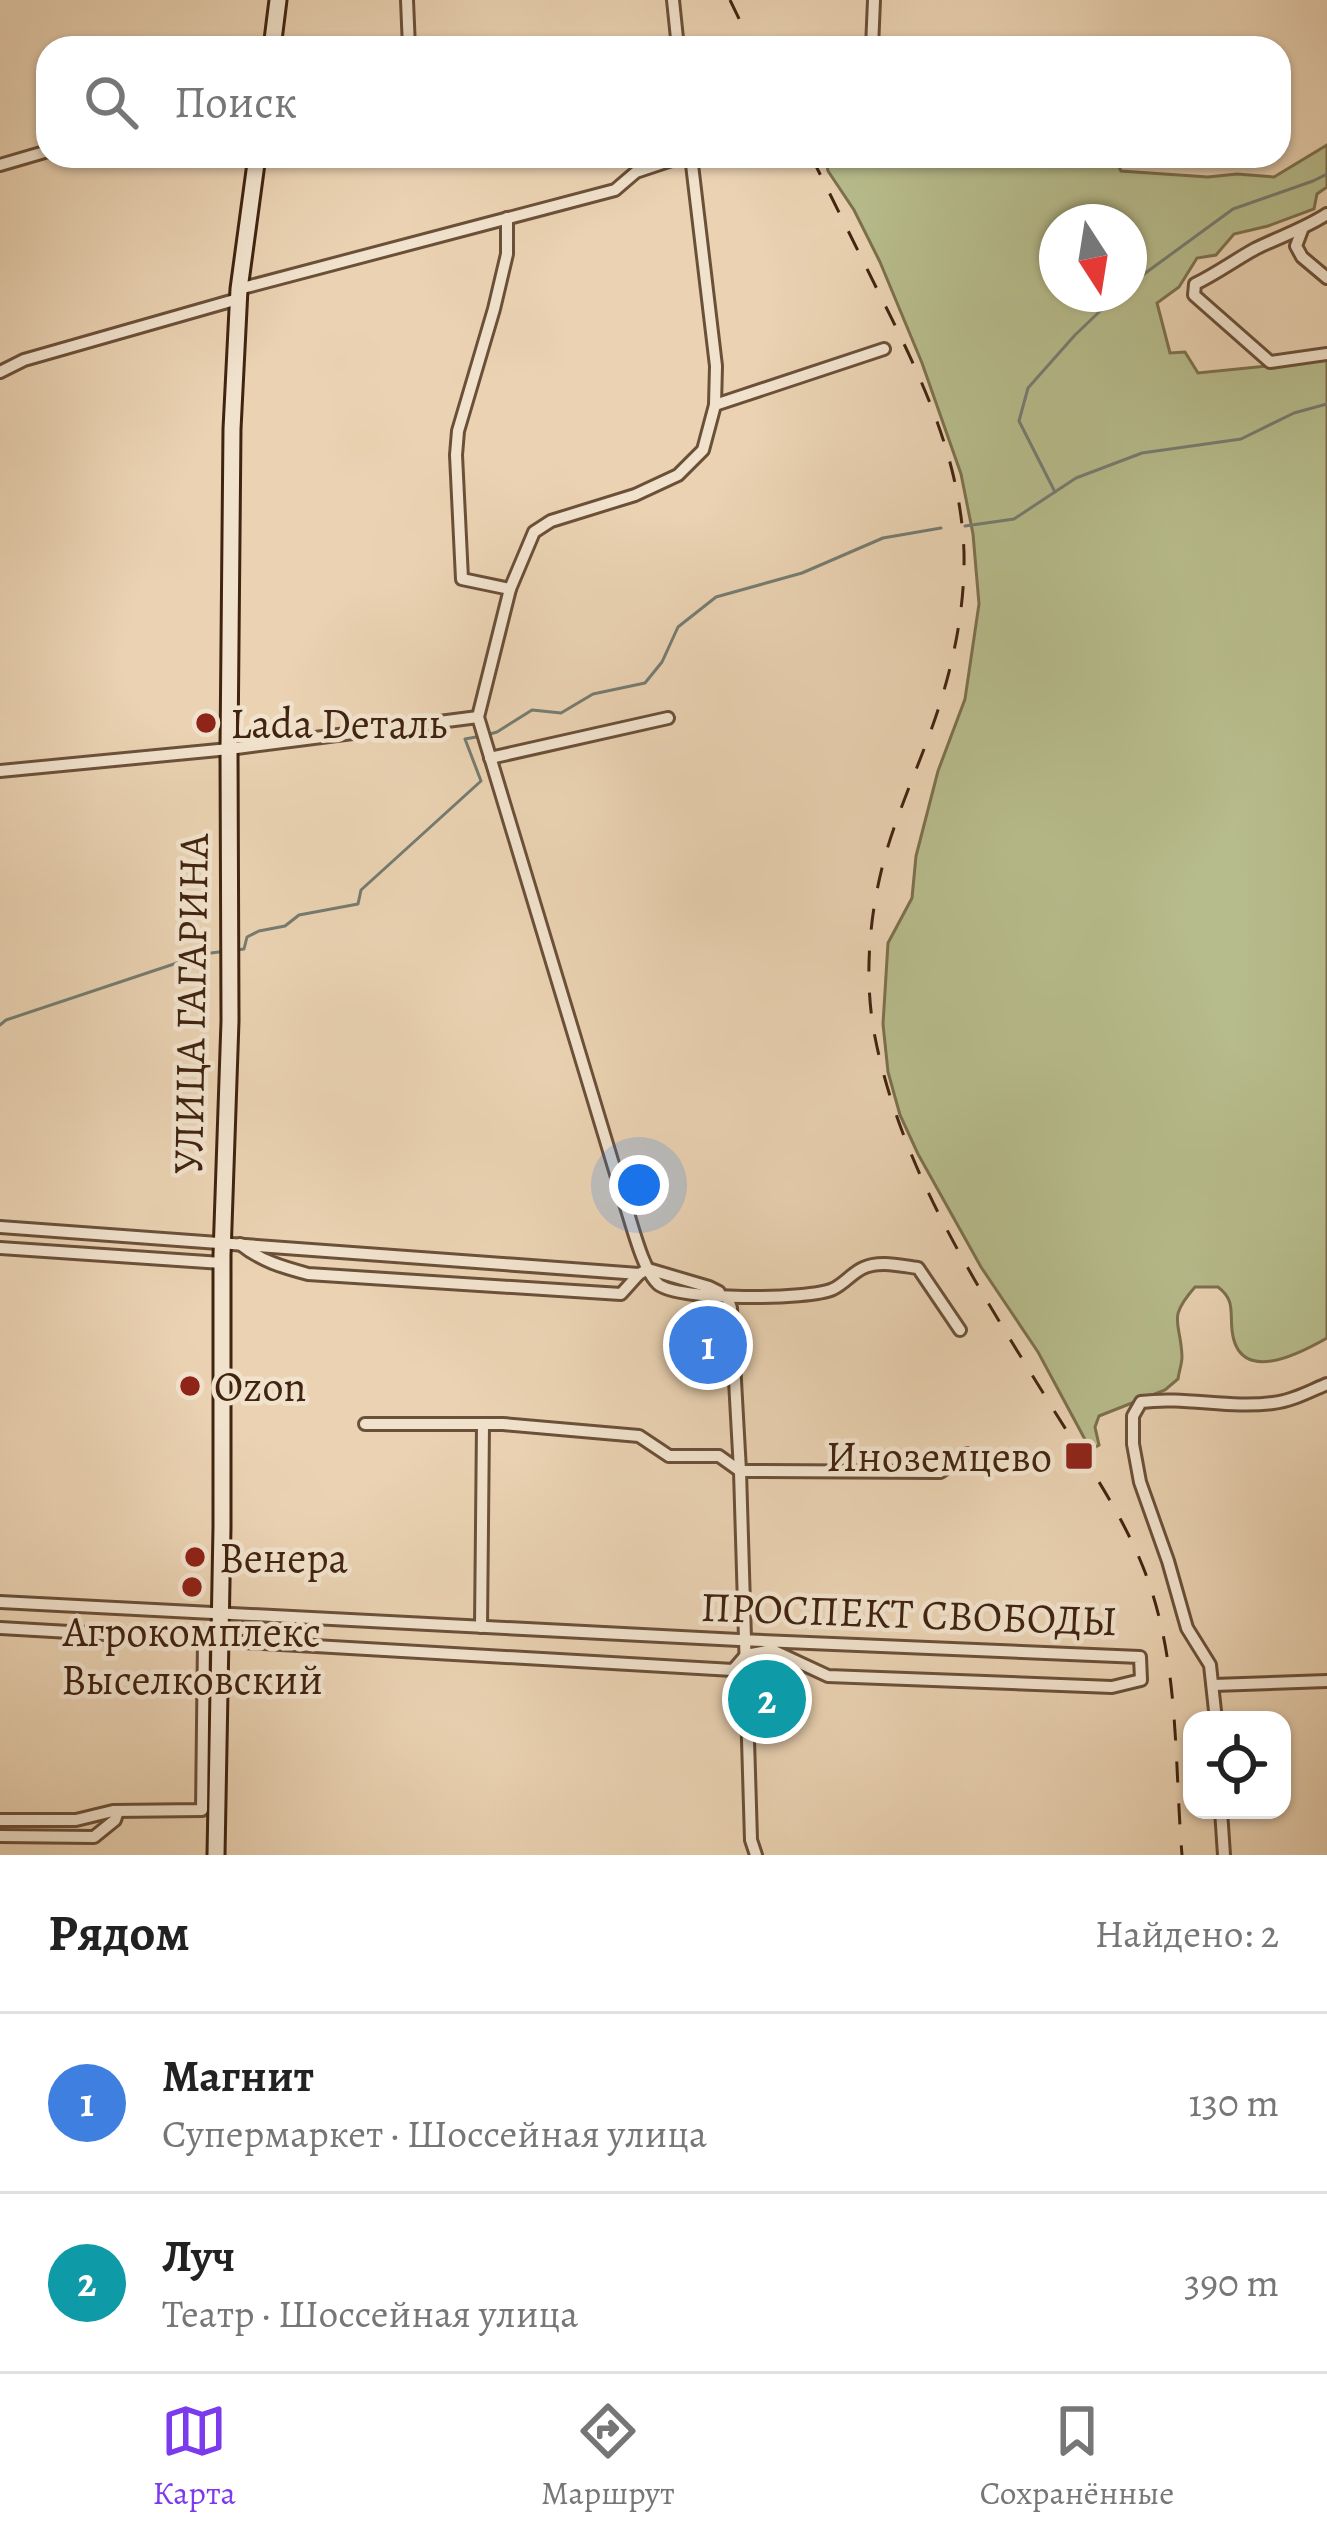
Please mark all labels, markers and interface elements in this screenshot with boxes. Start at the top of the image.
search box [36,36,1291,168]
icon: search [78,69,144,135]
text: Поиск [174,71,297,133]
north arrow [1039,204,1147,312]
place label: Lada Dеталь [230,695,447,752]
marker: Lada Dеталь [193,710,219,736]
street label: УЛИЦА ГАГАРИНА [159,833,222,1175]
your location [609,1155,669,1215]
pin: 1 [669,1300,747,1390]
place label: Ozon [214,1358,306,1415]
marker: Ozon [177,1373,203,1399]
place label: Иноземцево [826,1428,1052,1485]
marker: Иноземцево [1063,1440,1095,1472]
place label: Венера [219,1529,348,1586]
marker: Венера [182,1544,208,1570]
marker: Агрокомплекс Выселковский [179,1574,205,1600]
street label: ПРОСПЕКТ СВОБОДЫ [700,1578,1118,1649]
place label: Агрокомплекс Выселковский [61,1603,323,1708]
pin: 2 [728,1654,806,1744]
map controls [1183,1711,1291,1819]
button: locate [1183,1711,1291,1819]
text: Рядом [48,1898,190,1968]
text: Найдено: 2 [1095,1907,1279,1960]
text: Магнит [162,2045,314,2107]
text: 1 [80,2076,94,2129]
text: 130 m [1188,2076,1279,2129]
text: Супермаркет · Шоссейная улица [162,2107,707,2160]
text: Луч [162,2225,235,2287]
text: 2 [78,2256,96,2309]
text: 390 m [1184,2256,1279,2309]
text: Театр · Шоссейная улица [162,2287,578,2340]
tab: Карта [153,2398,236,2515]
tab: Маршрут [541,2398,675,2515]
tab: Сохранённые [980,2398,1174,2515]

